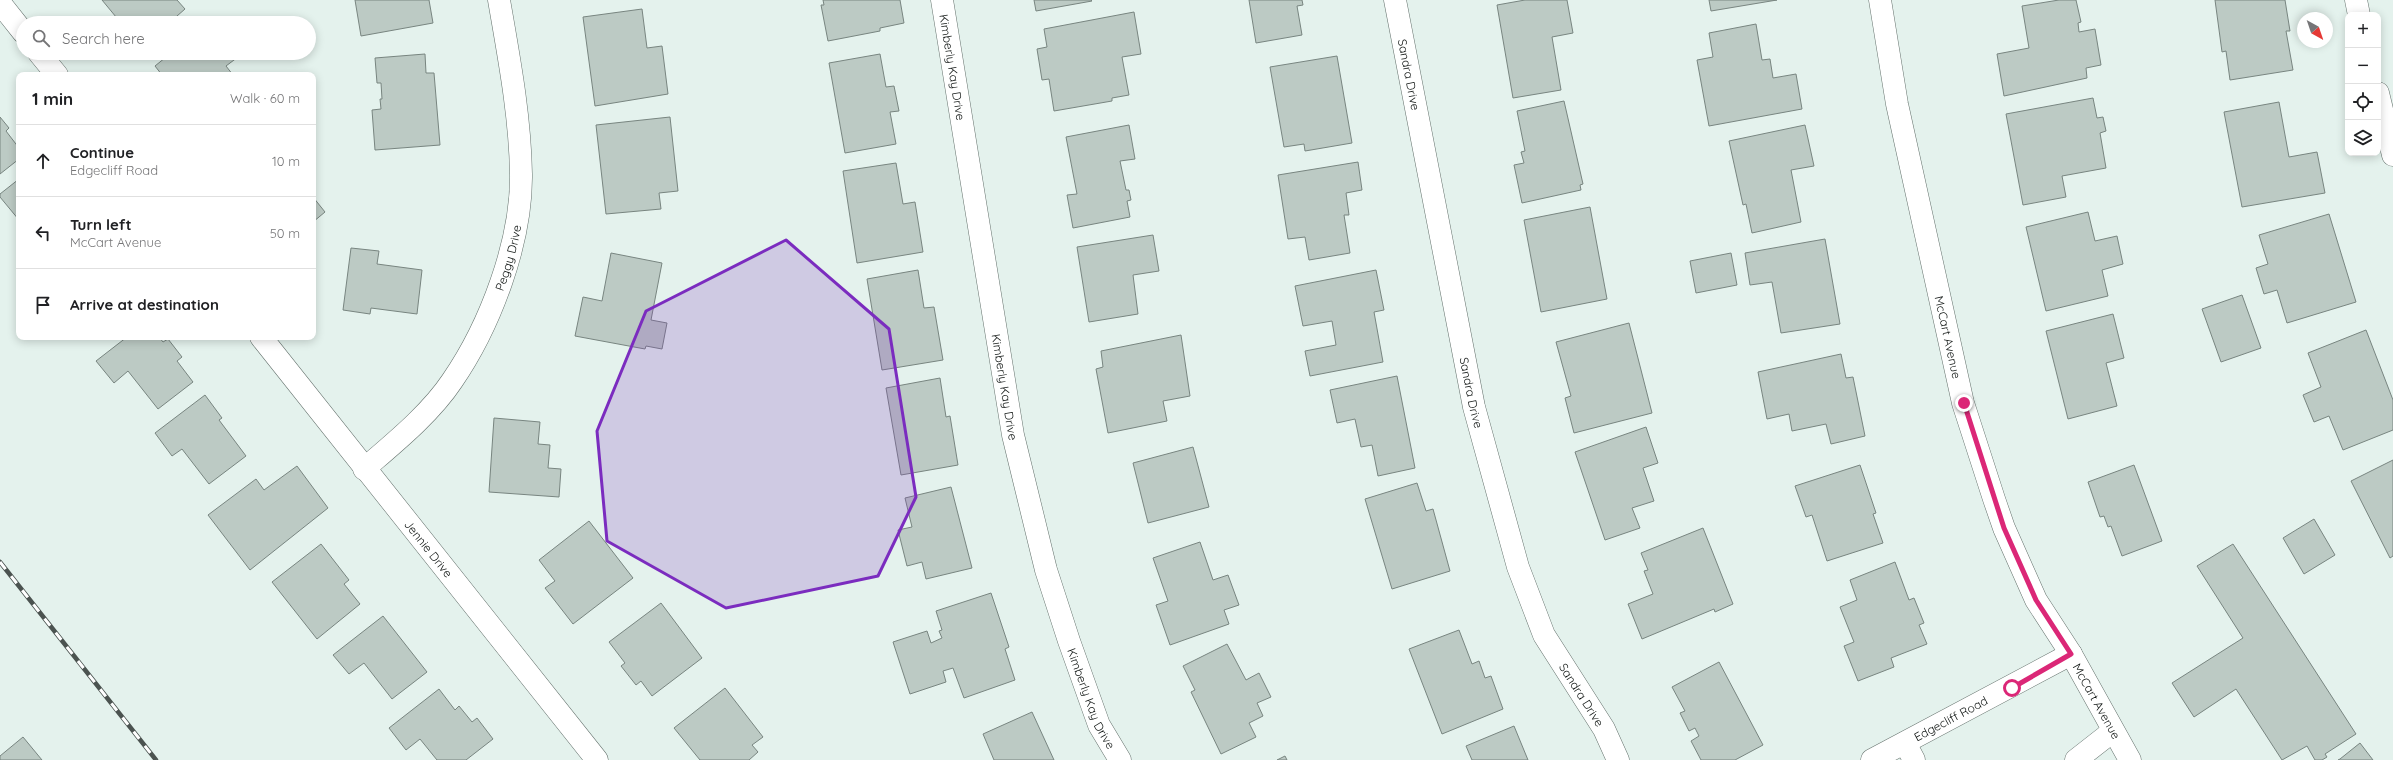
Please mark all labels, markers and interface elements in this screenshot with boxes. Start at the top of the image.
north arrow [2297,12,2333,48]
map controls [2345,12,2381,156]
button: + [2345,12,2381,48]
street label: Kimberly Kay Drive [937,13,969,122]
search box [16,16,316,60]
icon: search [30,27,52,49]
text: Search here [62,29,145,48]
street label: Sandra Drive [1395,38,1424,112]
button: − [2345,48,2381,84]
button: locate [2345,84,2381,120]
text: 1 min [32,88,73,109]
text: Walk · 60 m [230,90,300,106]
button: layers [2345,120,2381,156]
text: Continue [70,143,134,162]
icon: ahead [32,150,54,172]
text: 10 m [272,153,300,169]
text: Edgecliff Road [70,162,158,178]
text: Turn left [70,215,132,234]
icon: left [32,222,54,244]
street label: Peggy Drive [491,223,524,293]
text: 50 m [270,225,300,241]
text: McCart Avenue [70,234,161,250]
icon: arrive [32,294,54,316]
street label: McCart Avenue [1932,294,1965,380]
text: Arrive at destination [70,295,219,314]
street label: Kimberly Kay Drive [989,333,1022,442]
street label: Sandra Drive [1457,356,1487,430]
route end [1955,394,1973,412]
street label: Jennie Drive [402,517,456,580]
street label: Kimberly Kay Drive [1065,646,1119,751]
street label: Sandra Drive [1556,660,1608,729]
street label: McCart Avenue [2070,660,2124,742]
route start [2003,679,2021,697]
street label: Edgecliff Road [1911,692,1990,744]

